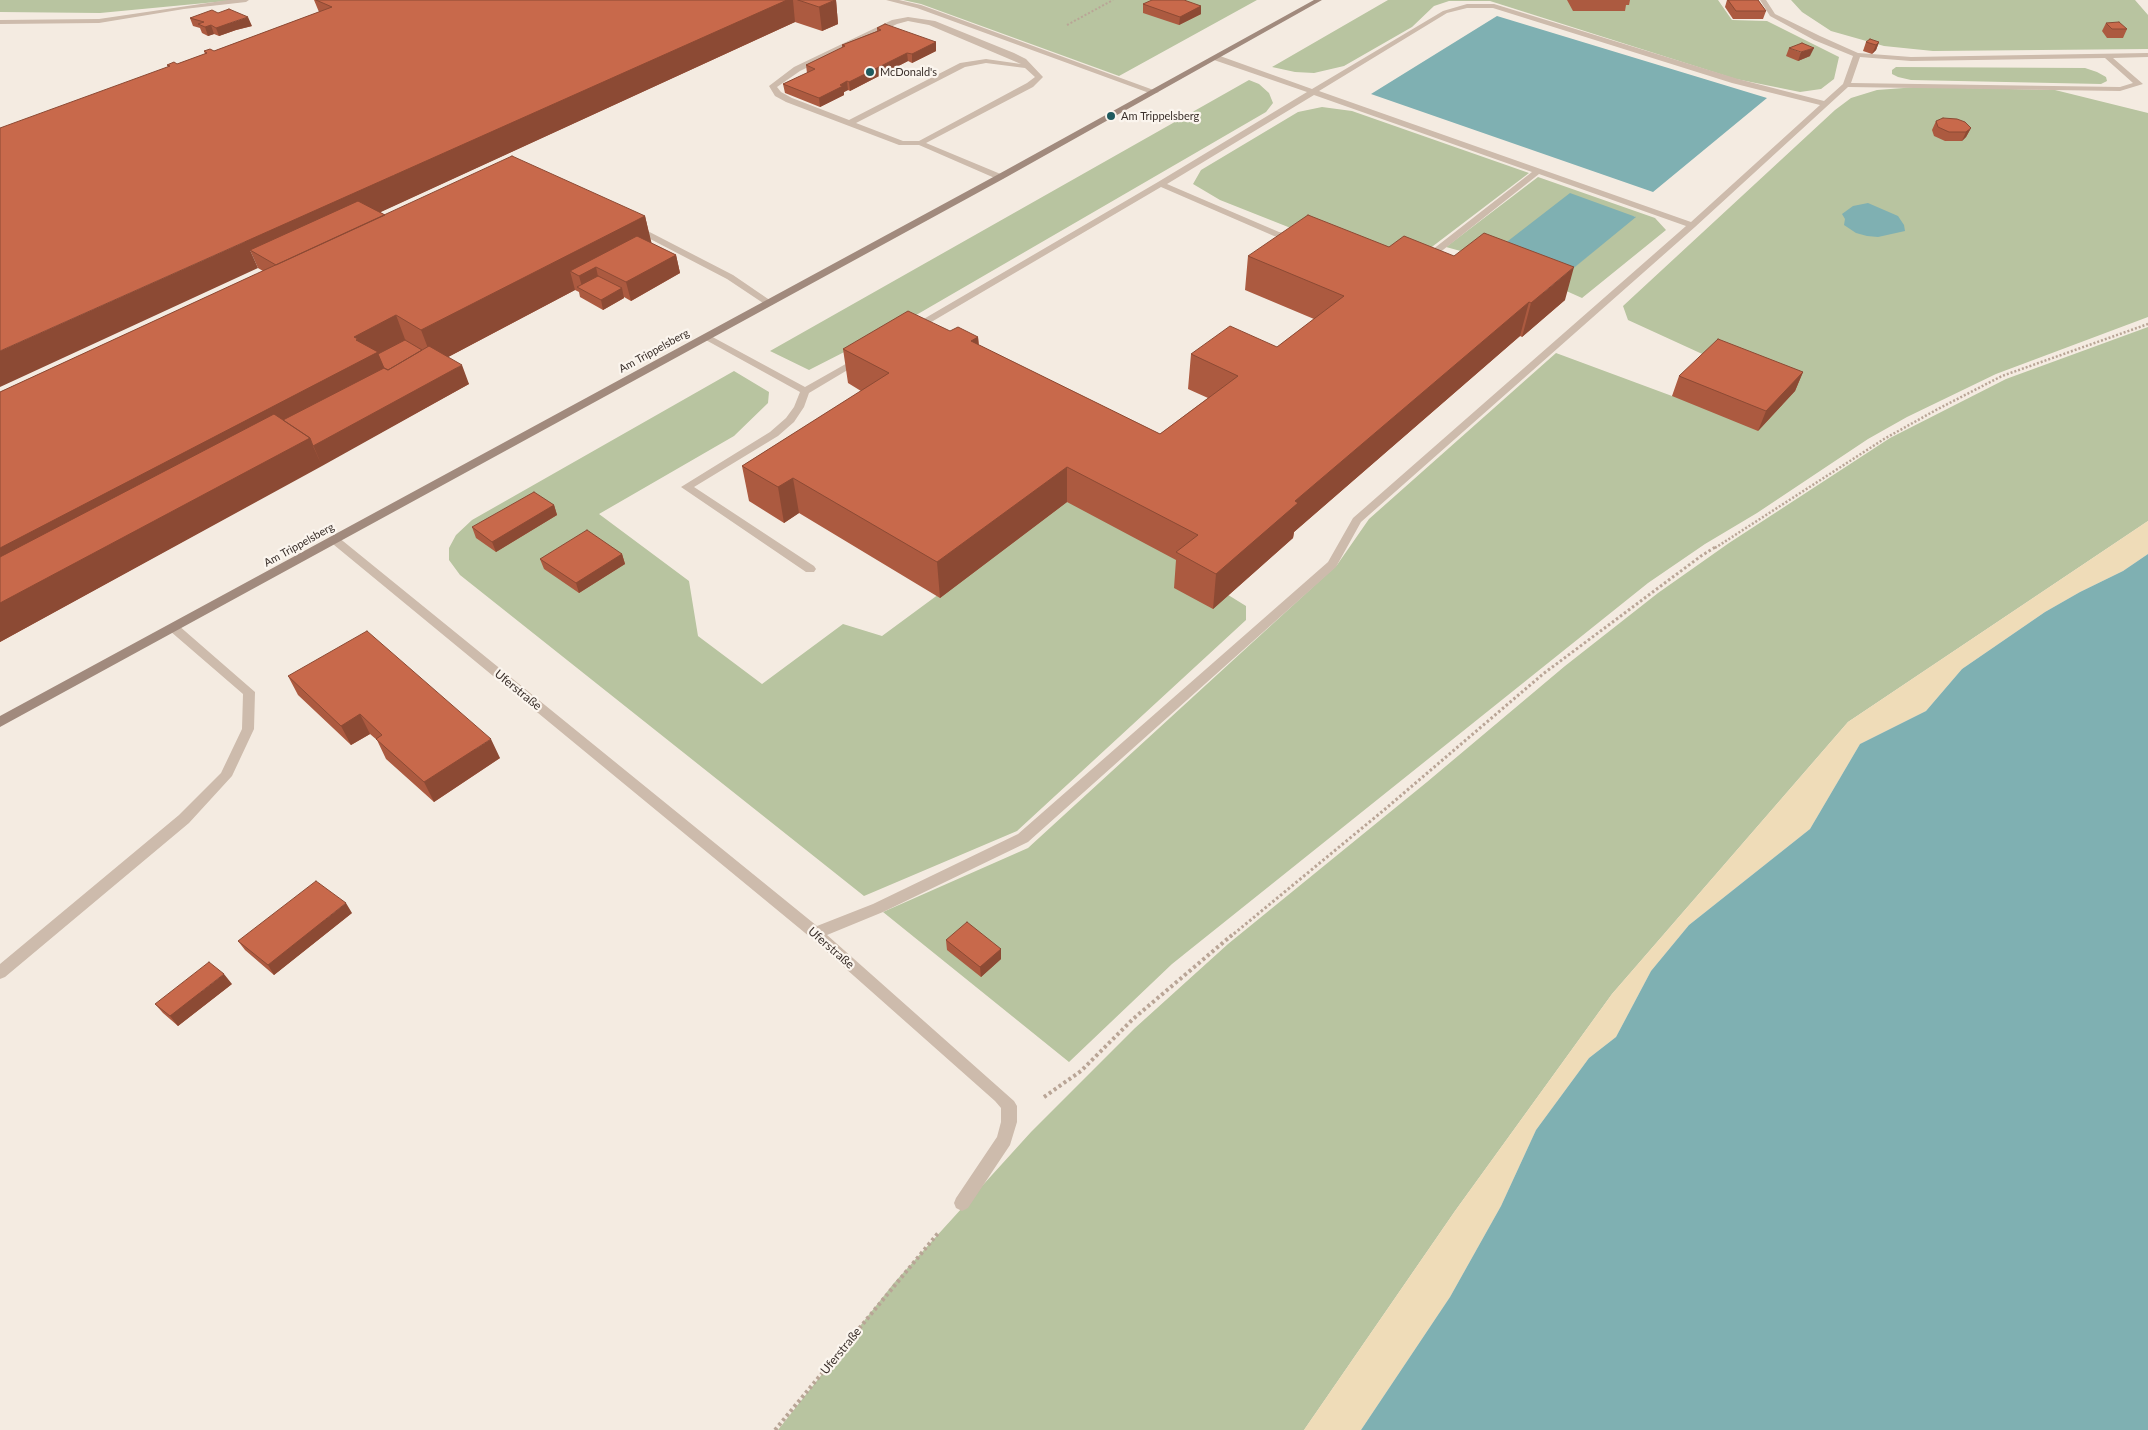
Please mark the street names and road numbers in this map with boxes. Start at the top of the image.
street label: Am Trippelsberg [617,326,691,376]
street label: Am Trippelsberg [262,520,336,570]
street label: Uferstraße [492,667,544,713]
street label: Uferstraße [805,924,857,972]
street label: Uferstraße [818,1325,864,1377]

